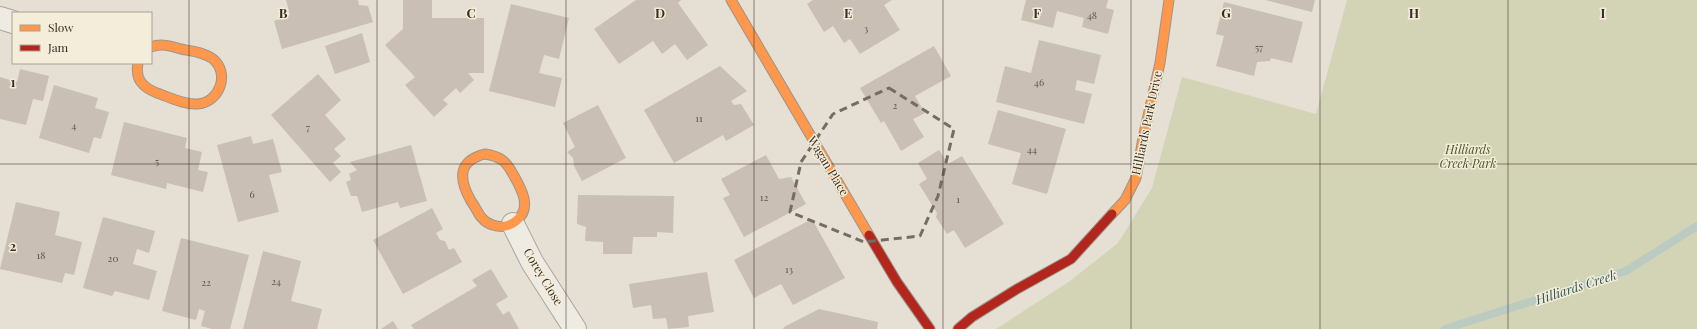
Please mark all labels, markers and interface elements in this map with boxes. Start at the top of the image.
text: B [279,4,288,21]
text: C [466,4,476,21]
text: D [655,4,665,21]
text: E [844,4,852,21]
text: F [1033,4,1041,21]
text: G [1221,4,1231,21]
text: H [1409,4,1419,21]
text: I [1601,4,1606,21]
house number: 48 [1087,8,1097,22]
legend [12,12,152,64]
text: Slow [48,19,74,35]
house number: 3 [864,21,869,35]
text: Jam [47,39,69,55]
house number: 57 [1255,40,1263,54]
street label: Hilliards Park Drive [1127,69,1165,176]
text: 1 [11,73,16,90]
house number: 46 [1034,75,1044,89]
house number: 2 [893,98,898,112]
house number: 11 [695,111,703,125]
house number: 4 [72,118,77,132]
house number: 7 [306,120,310,134]
street label: Wagan Place [804,132,853,198]
park label: Hilliards Creek Park [1440,141,1496,171]
house number: 44 [1027,142,1037,156]
house number: 5 [155,154,159,168]
house number: 6 [249,187,255,201]
house number: 12 [760,190,768,204]
house number: 1 [956,192,960,206]
text: 2 [10,237,17,254]
street label: Corey Close [520,245,567,308]
house number: 18 [37,248,45,262]
house number: 20 [108,251,118,265]
house number: 13 [785,262,794,276]
water label: Hilliards Creek [1532,265,1619,308]
house number: 24 [271,274,281,288]
house number: 22 [201,275,211,289]

